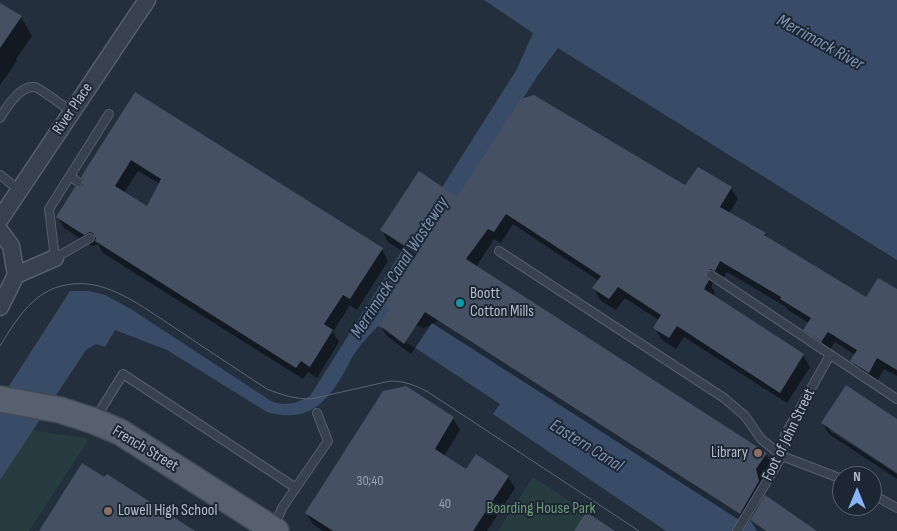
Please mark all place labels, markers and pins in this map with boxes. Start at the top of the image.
place label: Boott Cotton Mills [470,284,534,322]
marker: Boott Cotton Mills [454,297,466,309]
place label: Library [711,443,748,463]
marker: Library [752,447,764,459]
place label: Lowell High School [118,501,217,521]
marker: Lowell High School [102,505,114,517]

